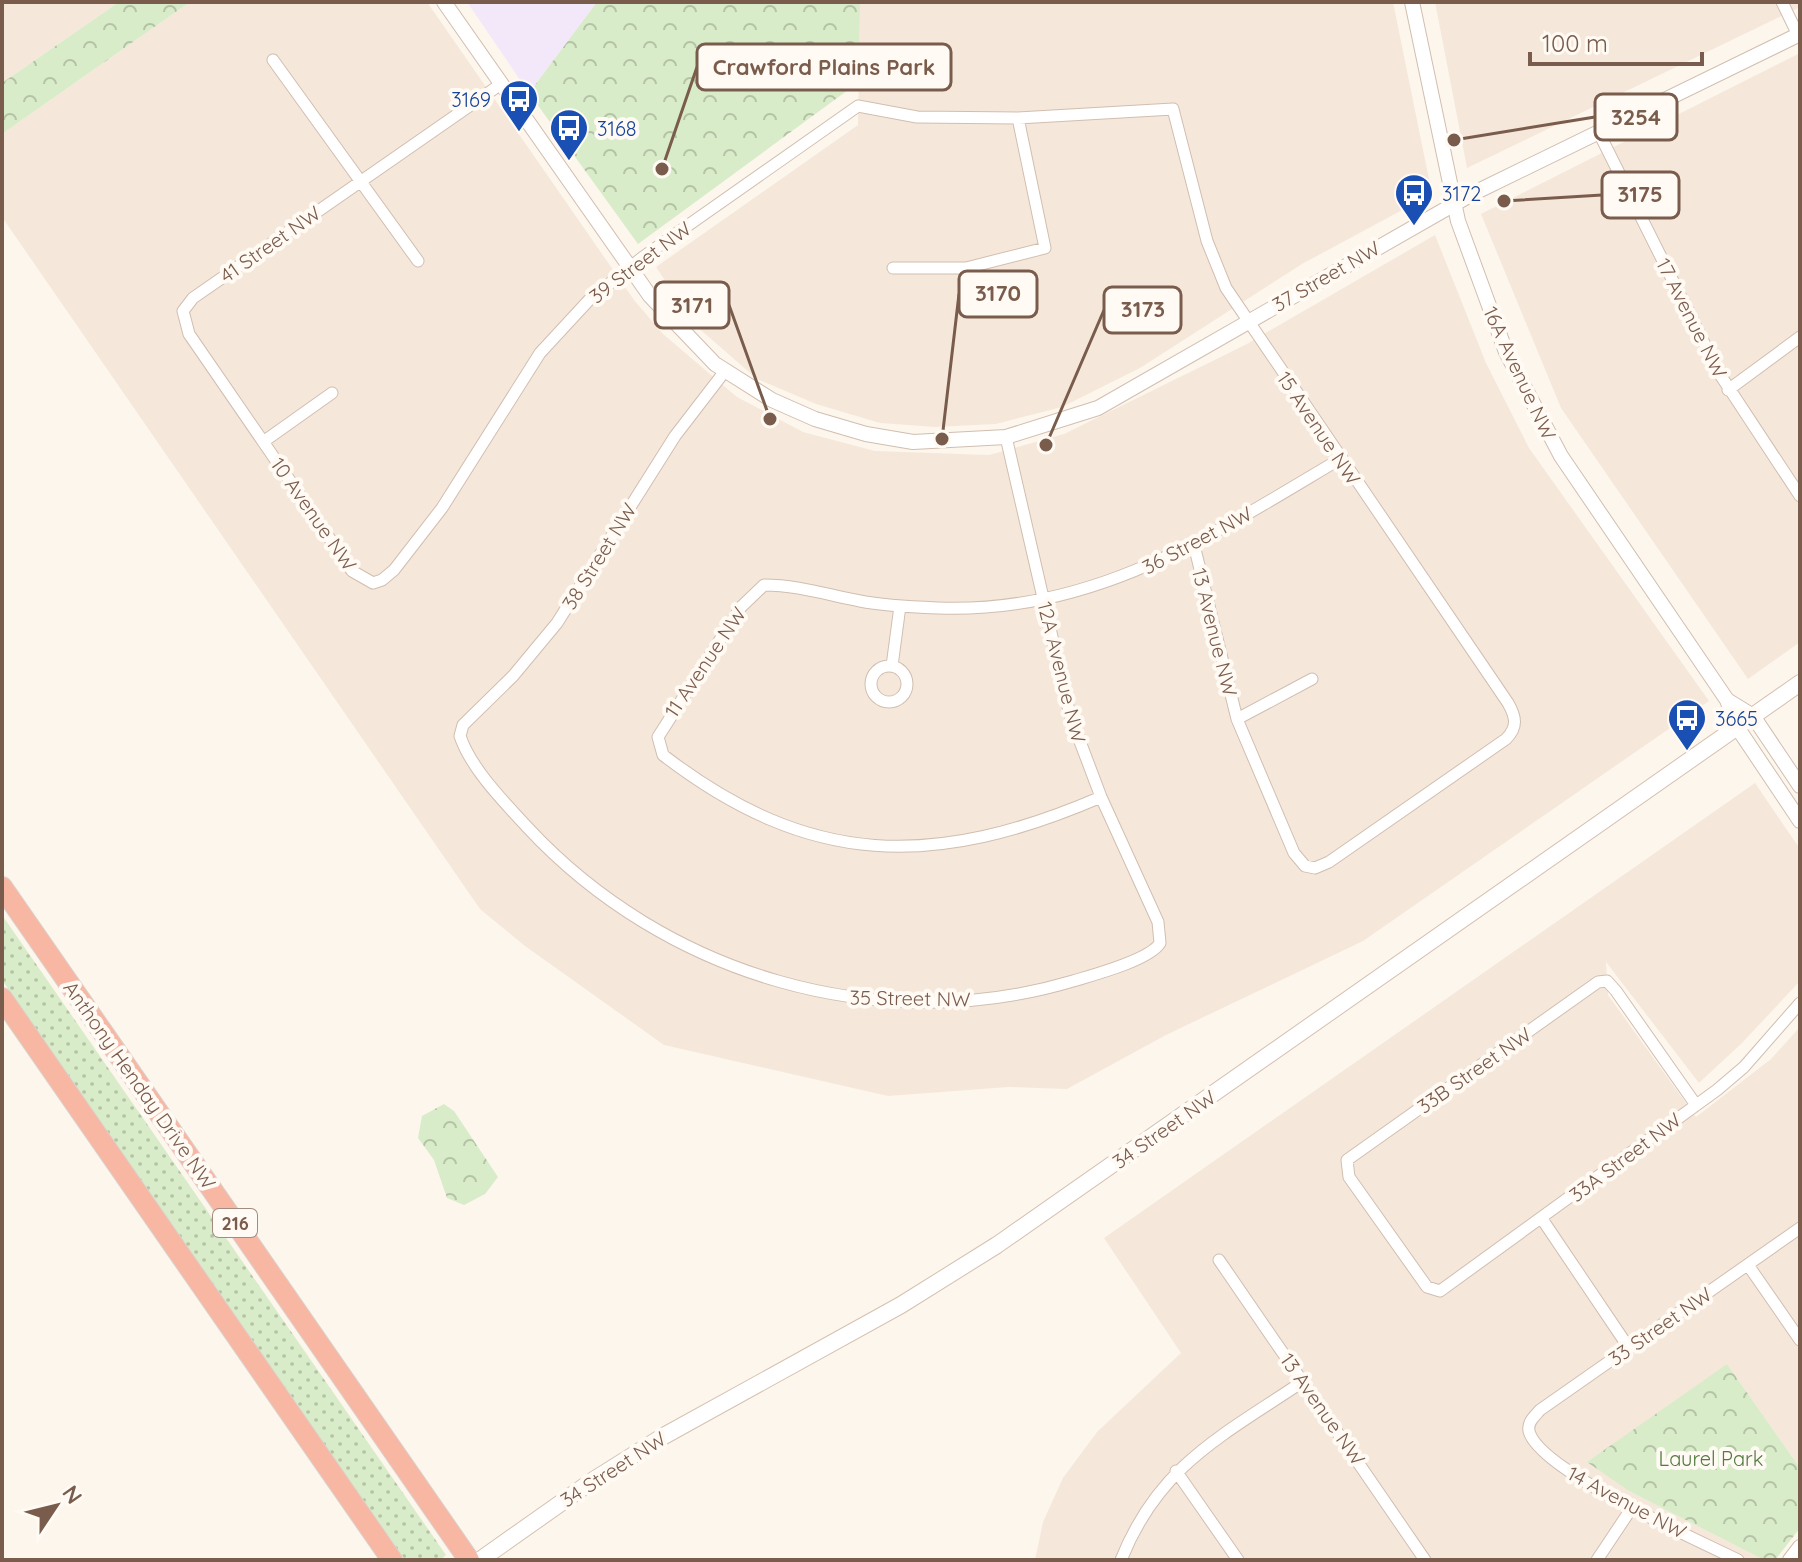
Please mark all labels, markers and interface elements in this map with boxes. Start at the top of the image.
scale bar [1530,16,1702,66]
text: 100 m [1542,28,1608,58]
callout: Crawford Plains Park [697,44,951,90]
text: Crawford Plains Park [713,53,935,81]
bus stop icon: 3169 [498,78,540,133]
place label: 3169 [451,87,491,112]
callout: 3254 [1595,94,1677,140]
text: 3254 [1611,103,1661,131]
bus stop icon: 3168 [548,107,590,162]
place label: 3168 [597,116,636,141]
bus stop icon: 3172 [1393,172,1435,227]
callout: 3175 [1602,172,1679,218]
text: 3175 [1617,180,1663,208]
place label: 3172 [1442,181,1481,206]
street label: 41 Street NW [215,200,325,288]
street label: 39 Street NW [584,216,696,308]
street label: 37 Street NW [1268,235,1384,317]
street label: 17 Avenue NW [1651,254,1733,382]
callout: 3170 [959,271,1037,317]
text: 3170 [975,279,1021,307]
callout: 3171 [655,282,729,328]
callout: 3173 [1104,287,1181,333]
text: 3171 [671,291,713,319]
text: 3173 [1121,295,1165,323]
street label: 16A Avenue NW [1478,302,1562,444]
street label: 15 Avenue NW [1272,367,1366,489]
street label: 10 Avenue NW [266,453,362,575]
street label: 38 Street NW [556,498,642,614]
street label: 36 Street NW [1138,501,1256,579]
street label: 13 Avenue NW [1187,565,1243,699]
street label: 12A Avenue NW [1032,599,1092,745]
street label: 11 Avenue NW [659,602,751,722]
bus stop icon: 3665 [1666,697,1708,752]
place label: 3665 [1715,706,1758,731]
street label: Anthony Henday Drive NW [58,976,222,1194]
street label: 35 Street NW [849,984,971,1012]
street label: 33B Street NW [1412,1021,1536,1119]
street label: 34 Street NW [1107,1084,1221,1174]
street label: 33A Street NW [1564,1107,1686,1207]
road number: 216 [213,1209,257,1237]
street label: 33 Street NW [1604,1281,1716,1371]
street label: 13 Avenue NW [1275,1348,1371,1470]
street label: 34 Street NW [556,1426,670,1512]
park label: Laurel Park [1659,1446,1763,1471]
street label: 14 Avenue NW [1563,1460,1691,1544]
north arrow [16,1466,96,1546]
text: N [56,1480,88,1509]

